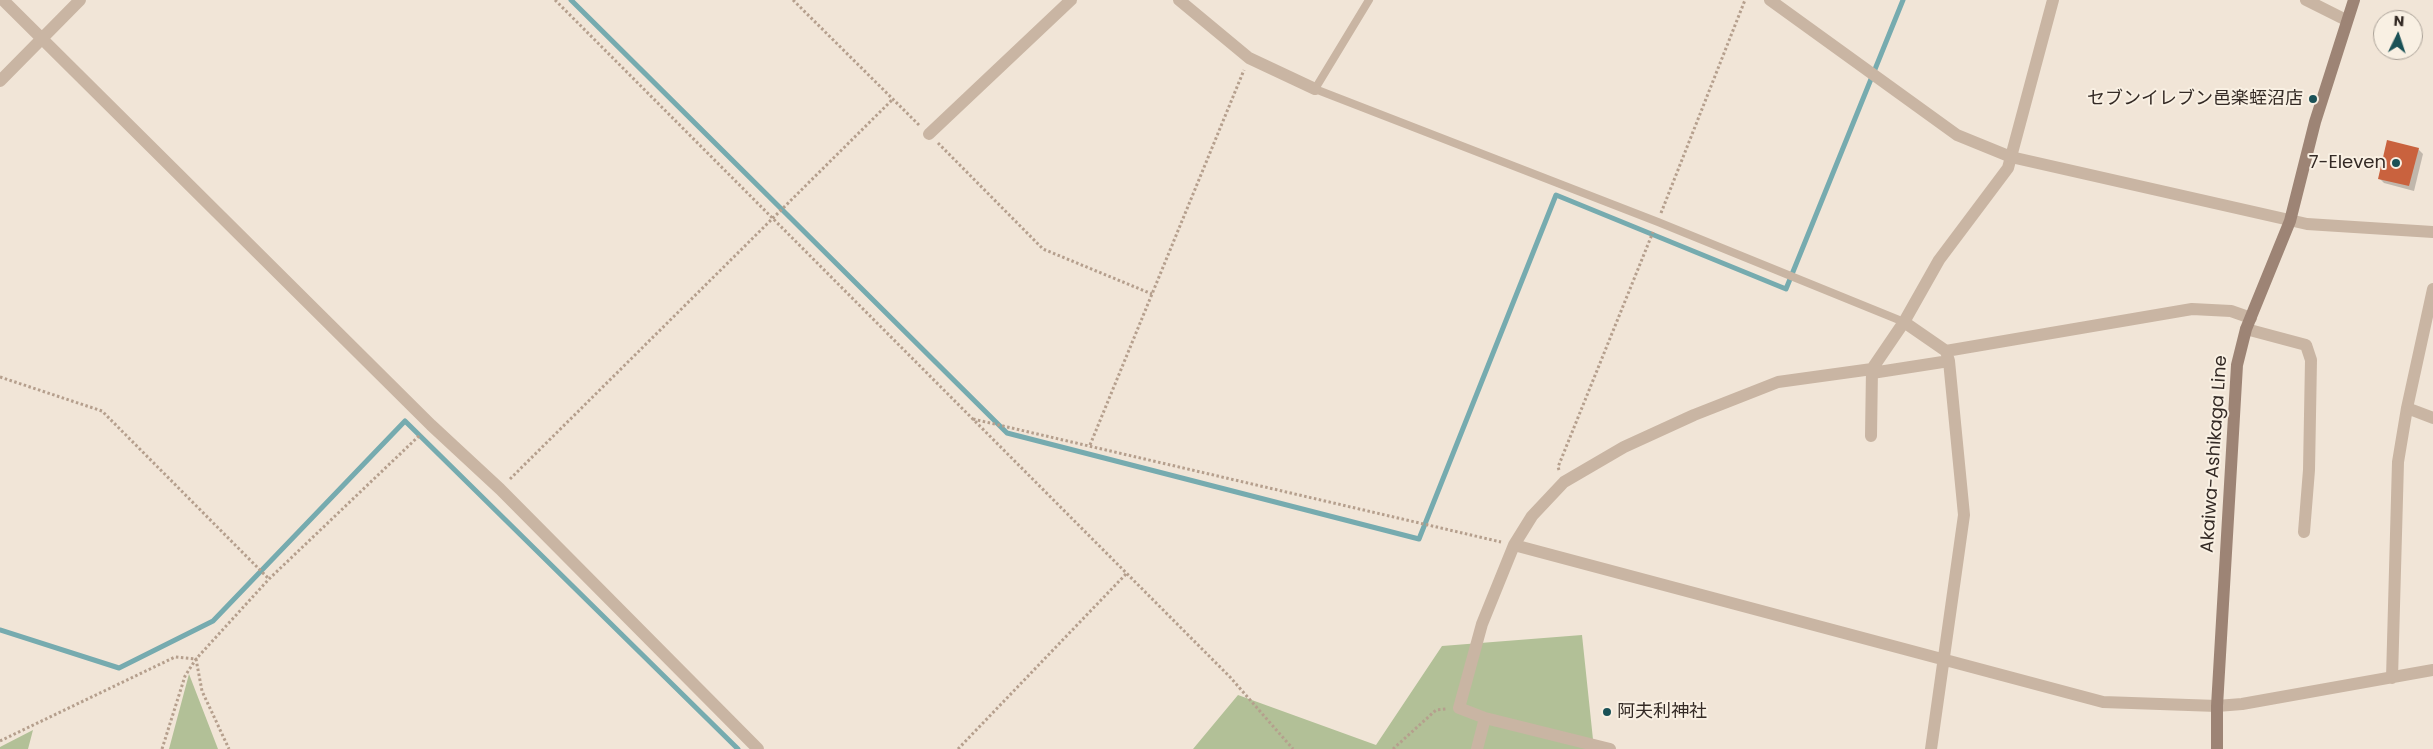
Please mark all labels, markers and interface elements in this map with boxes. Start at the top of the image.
north arrow [2373,10,2423,60]
text: N [2393,11,2405,31]
place label: セブンイレブン邑楽蛭沼店 [2087,88,2303,110]
marker: セブンイレブン邑楽蛭沼店 [2307,93,2319,105]
place label: 7-Eleven [2309,152,2386,174]
marker: 7-Eleven [2390,157,2402,169]
street label: Akaiwa-Ashikaga Line [2197,355,2233,553]
place label: 阿夫利神社 [1617,701,1707,723]
marker: 阿夫利神社 [1601,706,1613,718]

